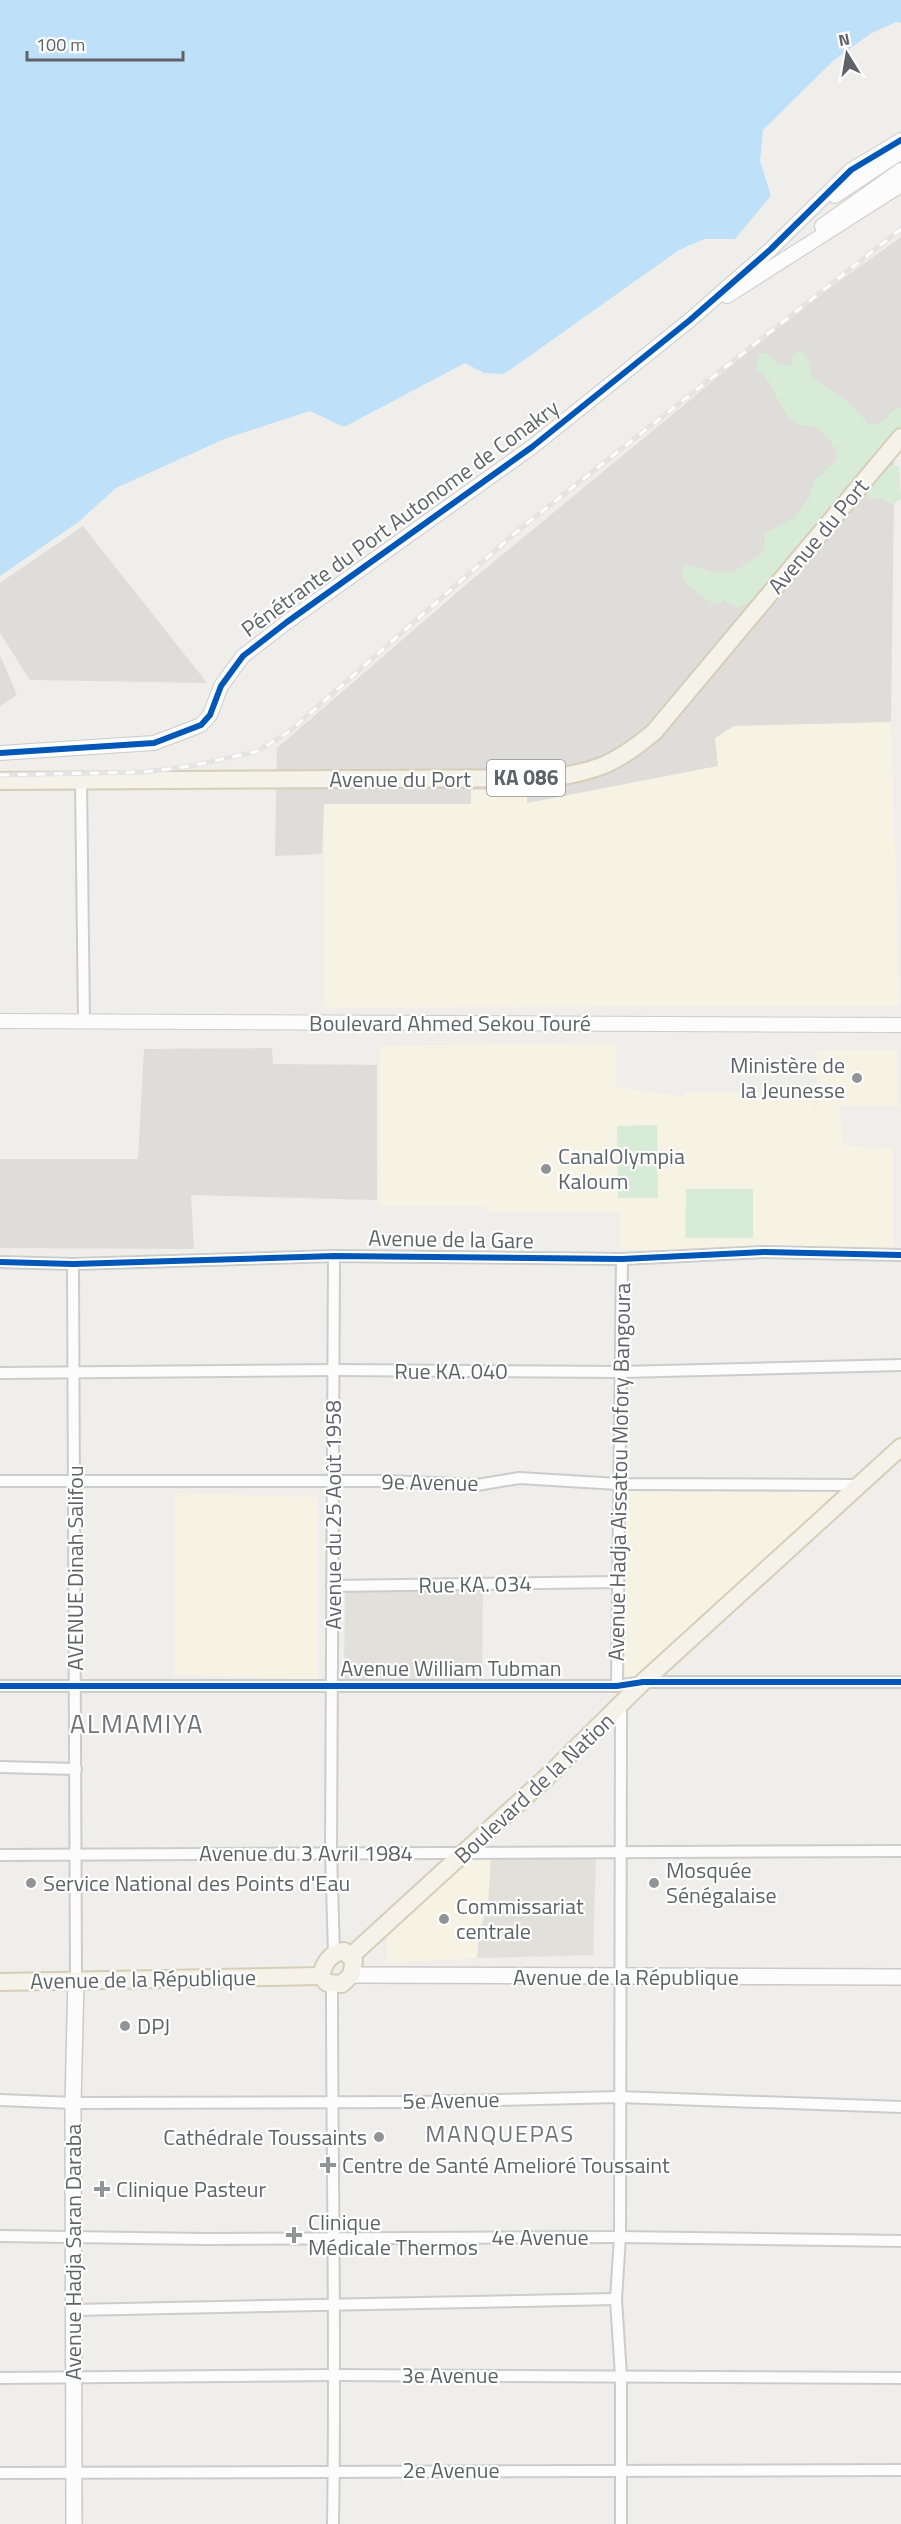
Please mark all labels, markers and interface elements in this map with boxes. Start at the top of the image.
scale bar [27,24,183,62]
north arrow [817,24,877,84]
text: N [836,26,852,52]
text: 100 m [36,31,85,58]
street label: Pénétrante du Port Autonome de Conakry [234,391,566,645]
street label: Avenue du Port [759,471,877,601]
road number: KA 086 [487,760,565,796]
street label: Avenue du Port [329,762,471,796]
street label: Boulevard Ahmed Sekou Touré [309,1006,591,1040]
place label: Ministère de la Jeunesse [730,1048,845,1107]
marker: Ministère de la Jeunesse [850,1071,864,1085]
place label: CanalOlympia Kaloum [558,1139,685,1198]
marker: CanalOlympia Kaloum [539,1162,553,1176]
street label: Avenue de la Gare [368,1221,534,1257]
street label: Avenue Hadja Aissatou Mofory Bangoura [599,1282,639,1662]
street label: Rue KA. 040 [394,1354,508,1388]
street label: Avenue du 25 Août 1958 [316,1400,350,1630]
street label: 9e Avenue [381,1464,479,1500]
street label: AVENUE Dinah Salifou [58,1465,92,1671]
street label: Rue KA. 034 [418,1566,532,1602]
street label: Avenue William Tubman [340,1651,562,1685]
district label: ALMAMIYA [70,1704,204,1743]
street label: Boulevard de la Nation [446,1704,622,1872]
street label: Avenue du 3 Avril 1984 [199,1836,413,1870]
place label: Mosquée Sénégalaise [666,1853,777,1912]
place label: Service National des Points d'Eau [43,1866,350,1900]
marker: Service National des Points d'Eau [24,1876,38,1890]
marker: Mosquée Sénégalaise [647,1876,661,1890]
place label: Commissariat centrale [456,1889,584,1948]
marker: Commissariat centrale [437,1912,451,1926]
street label: Avenue de la République [30,1960,256,1998]
street label: Avenue de la République [513,1960,739,1994]
place label: DPJ [137,2009,170,2043]
marker: DPJ [118,2019,132,2033]
street label: 5e Avenue [402,2082,500,2118]
district label: MANQUEPAS [425,2115,575,2151]
place label: Cathédrale Toussaints [163,2120,367,2154]
street label: Avenue Hadja Saran Daraba [56,2124,90,2380]
marker: Cathédrale Toussaints [372,2130,386,2144]
place label: Centre de Santé Amelioré Toussaint [342,2148,670,2182]
marker: Centre de Santé Amelioré Toussaint [319,2156,337,2174]
place label: Clinique Pasteur [116,2172,266,2206]
marker: Clinique Pasteur [93,2180,111,2198]
place label: Clinique Médicale Thermos [308,2205,478,2264]
street label: 4e Avenue [491,2220,589,2254]
marker: Clinique Médicale Thermos [285,2226,303,2244]
street label: 3e Avenue [401,2358,499,2392]
street label: 2e Avenue [402,2453,500,2487]

